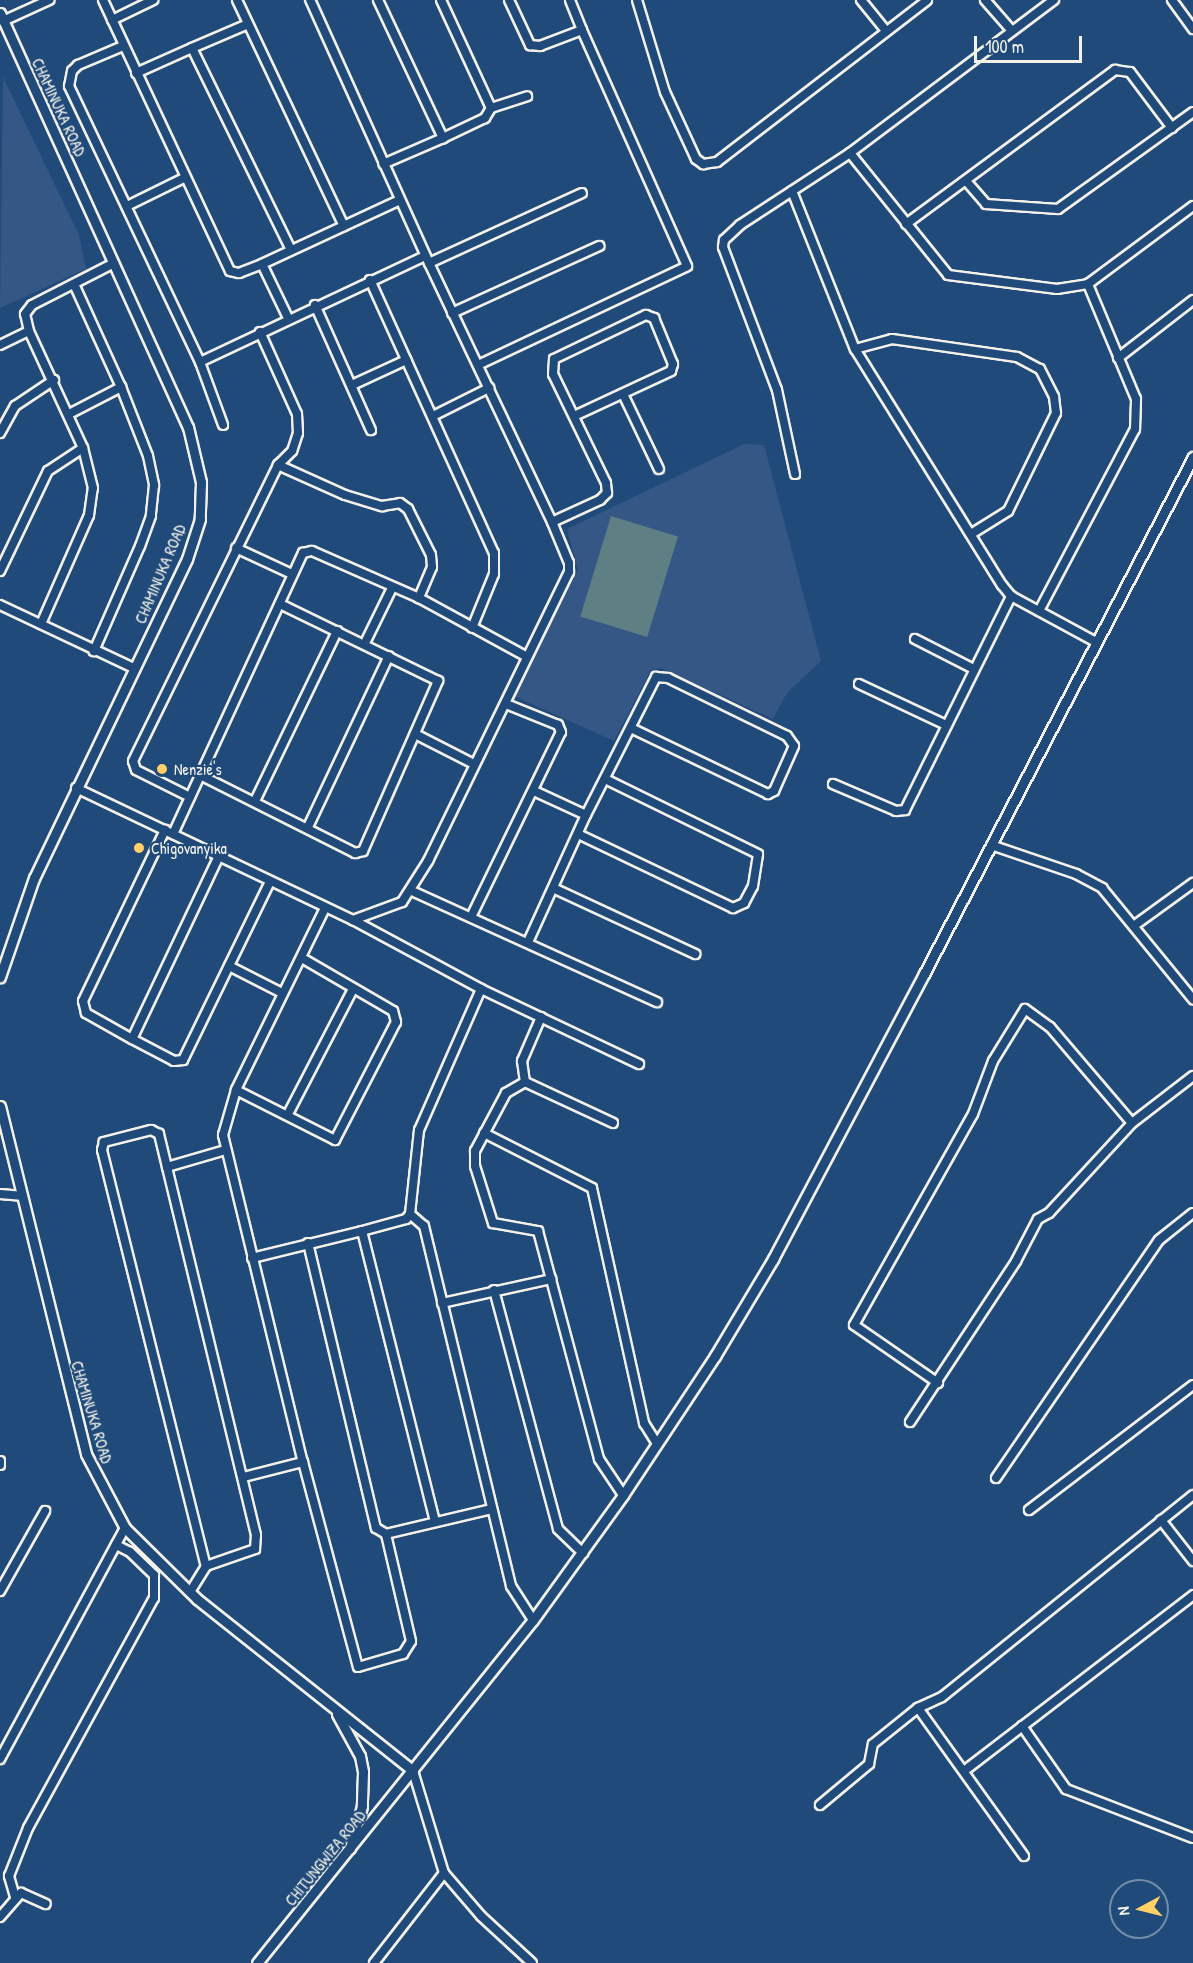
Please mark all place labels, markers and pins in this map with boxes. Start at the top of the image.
place label: Nenzie's [174,759,222,779]
marker: Nenzie's [155,762,169,776]
place label: Chigovanyika [151,838,227,858]
marker: Chigovanyika [132,841,146,855]

